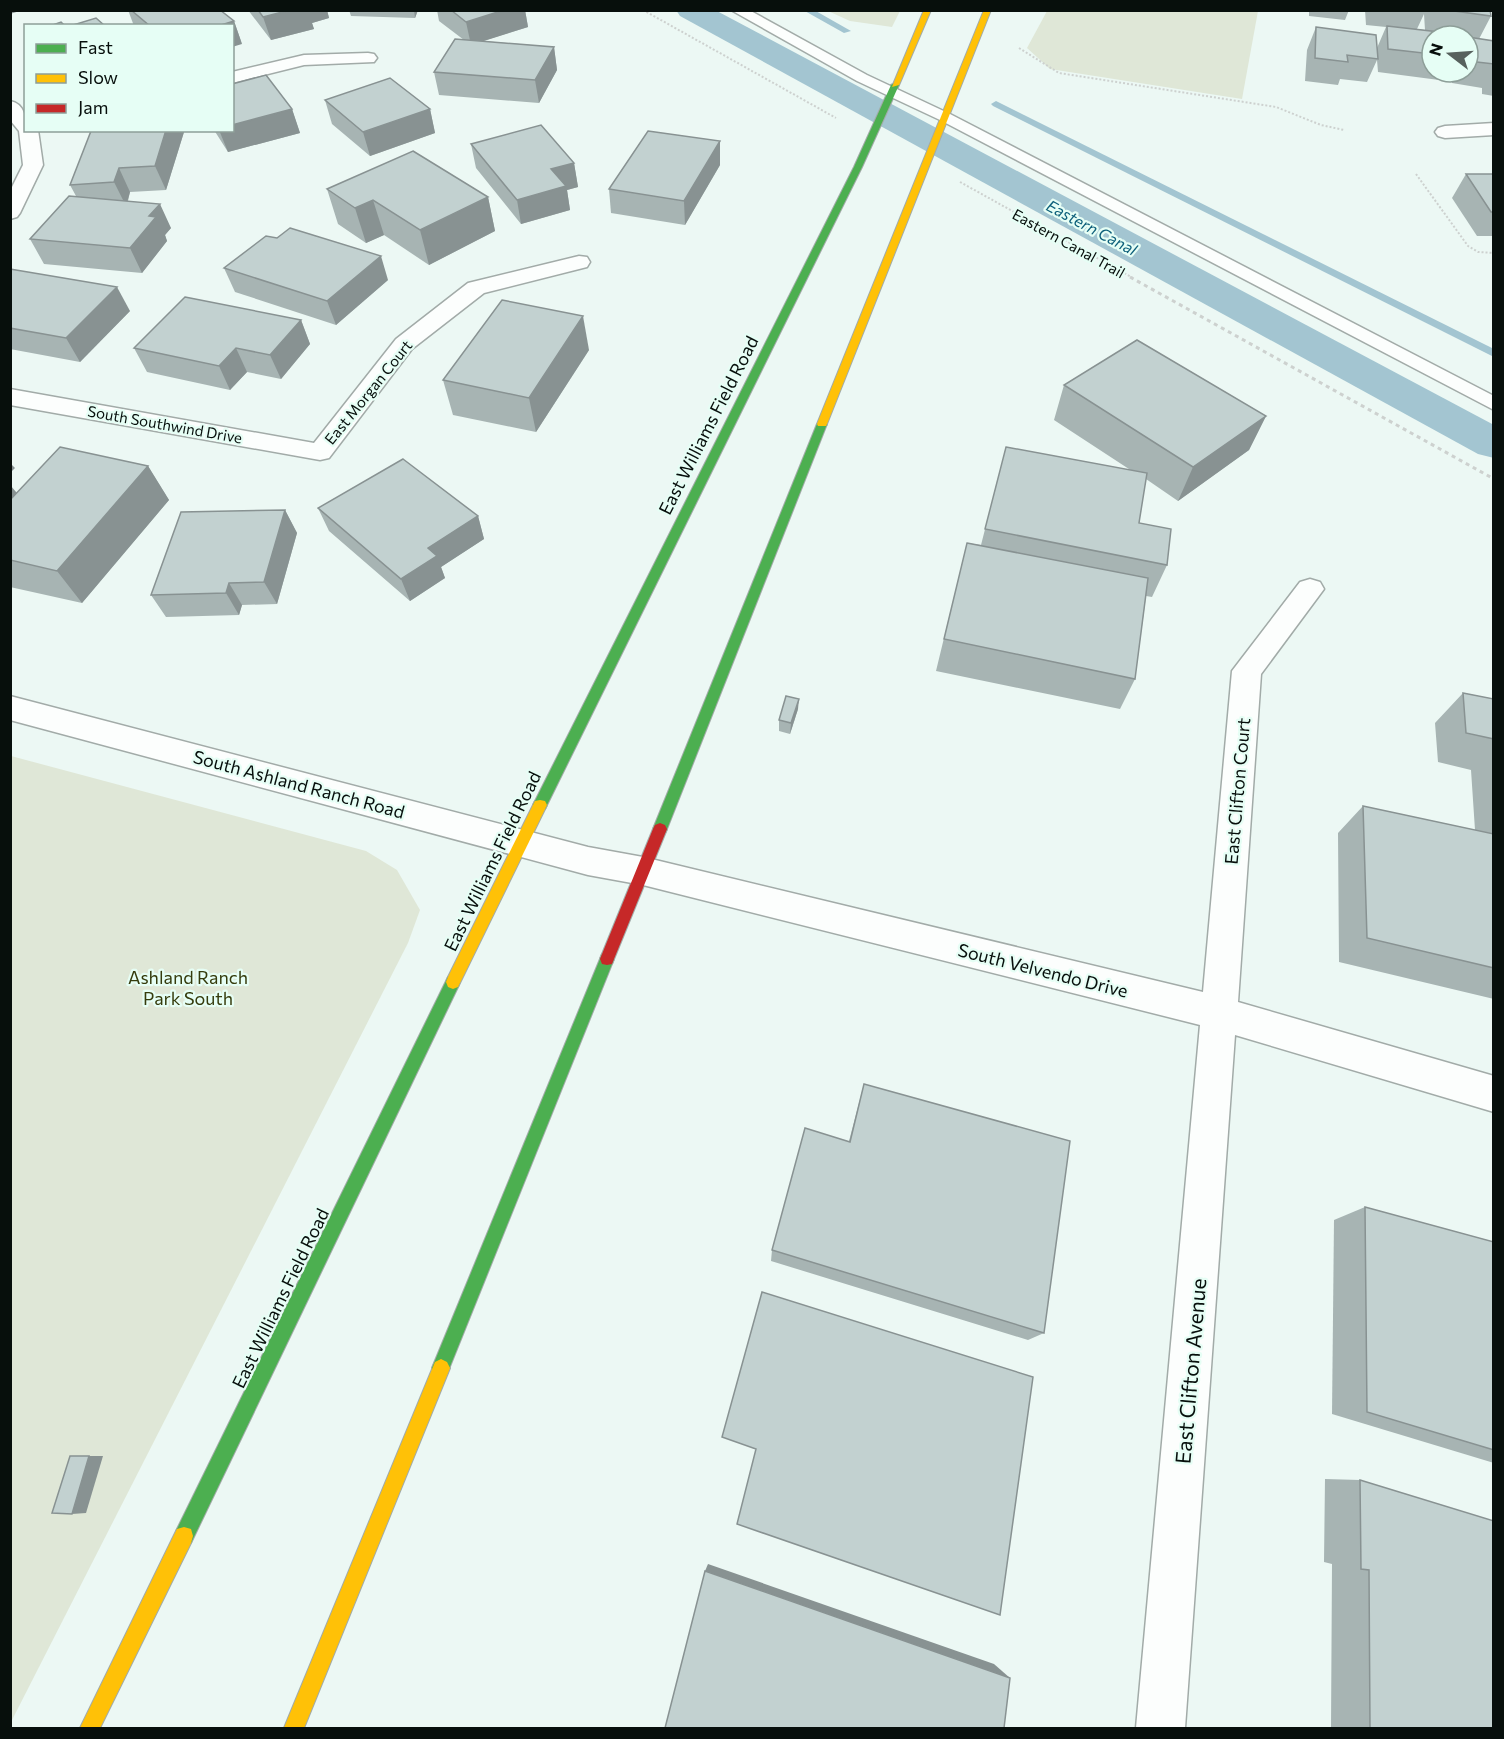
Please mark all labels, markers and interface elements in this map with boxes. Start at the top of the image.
legend [24,24,234,132]
north arrow [1420,24,1480,84]
text: Fast [78,36,113,58]
text: N [1424,41,1446,58]
text: Slow [78,66,118,88]
text: Jam [78,96,108,118]
water label: Eastern Canal [1044,195,1141,259]
street label: Eastern Canal Trail [1010,205,1128,281]
street label: East Williams Field Road [653,332,763,518]
street label: East Morgan Court [320,336,416,448]
street label: South Southwind Drive [86,402,244,446]
street label: East Clifton Court [1220,717,1254,865]
street label: South Ashland Ranch Road [191,745,407,823]
street label: East Williams Field Road [439,767,545,955]
street label: South Velvendo Drive [956,938,1130,1002]
park label: Ashland Ranch Park South [128,966,248,1009]
street label: East Williams Field Road [227,1204,333,1392]
street label: East Clifton Avenue [1169,1277,1211,1465]

